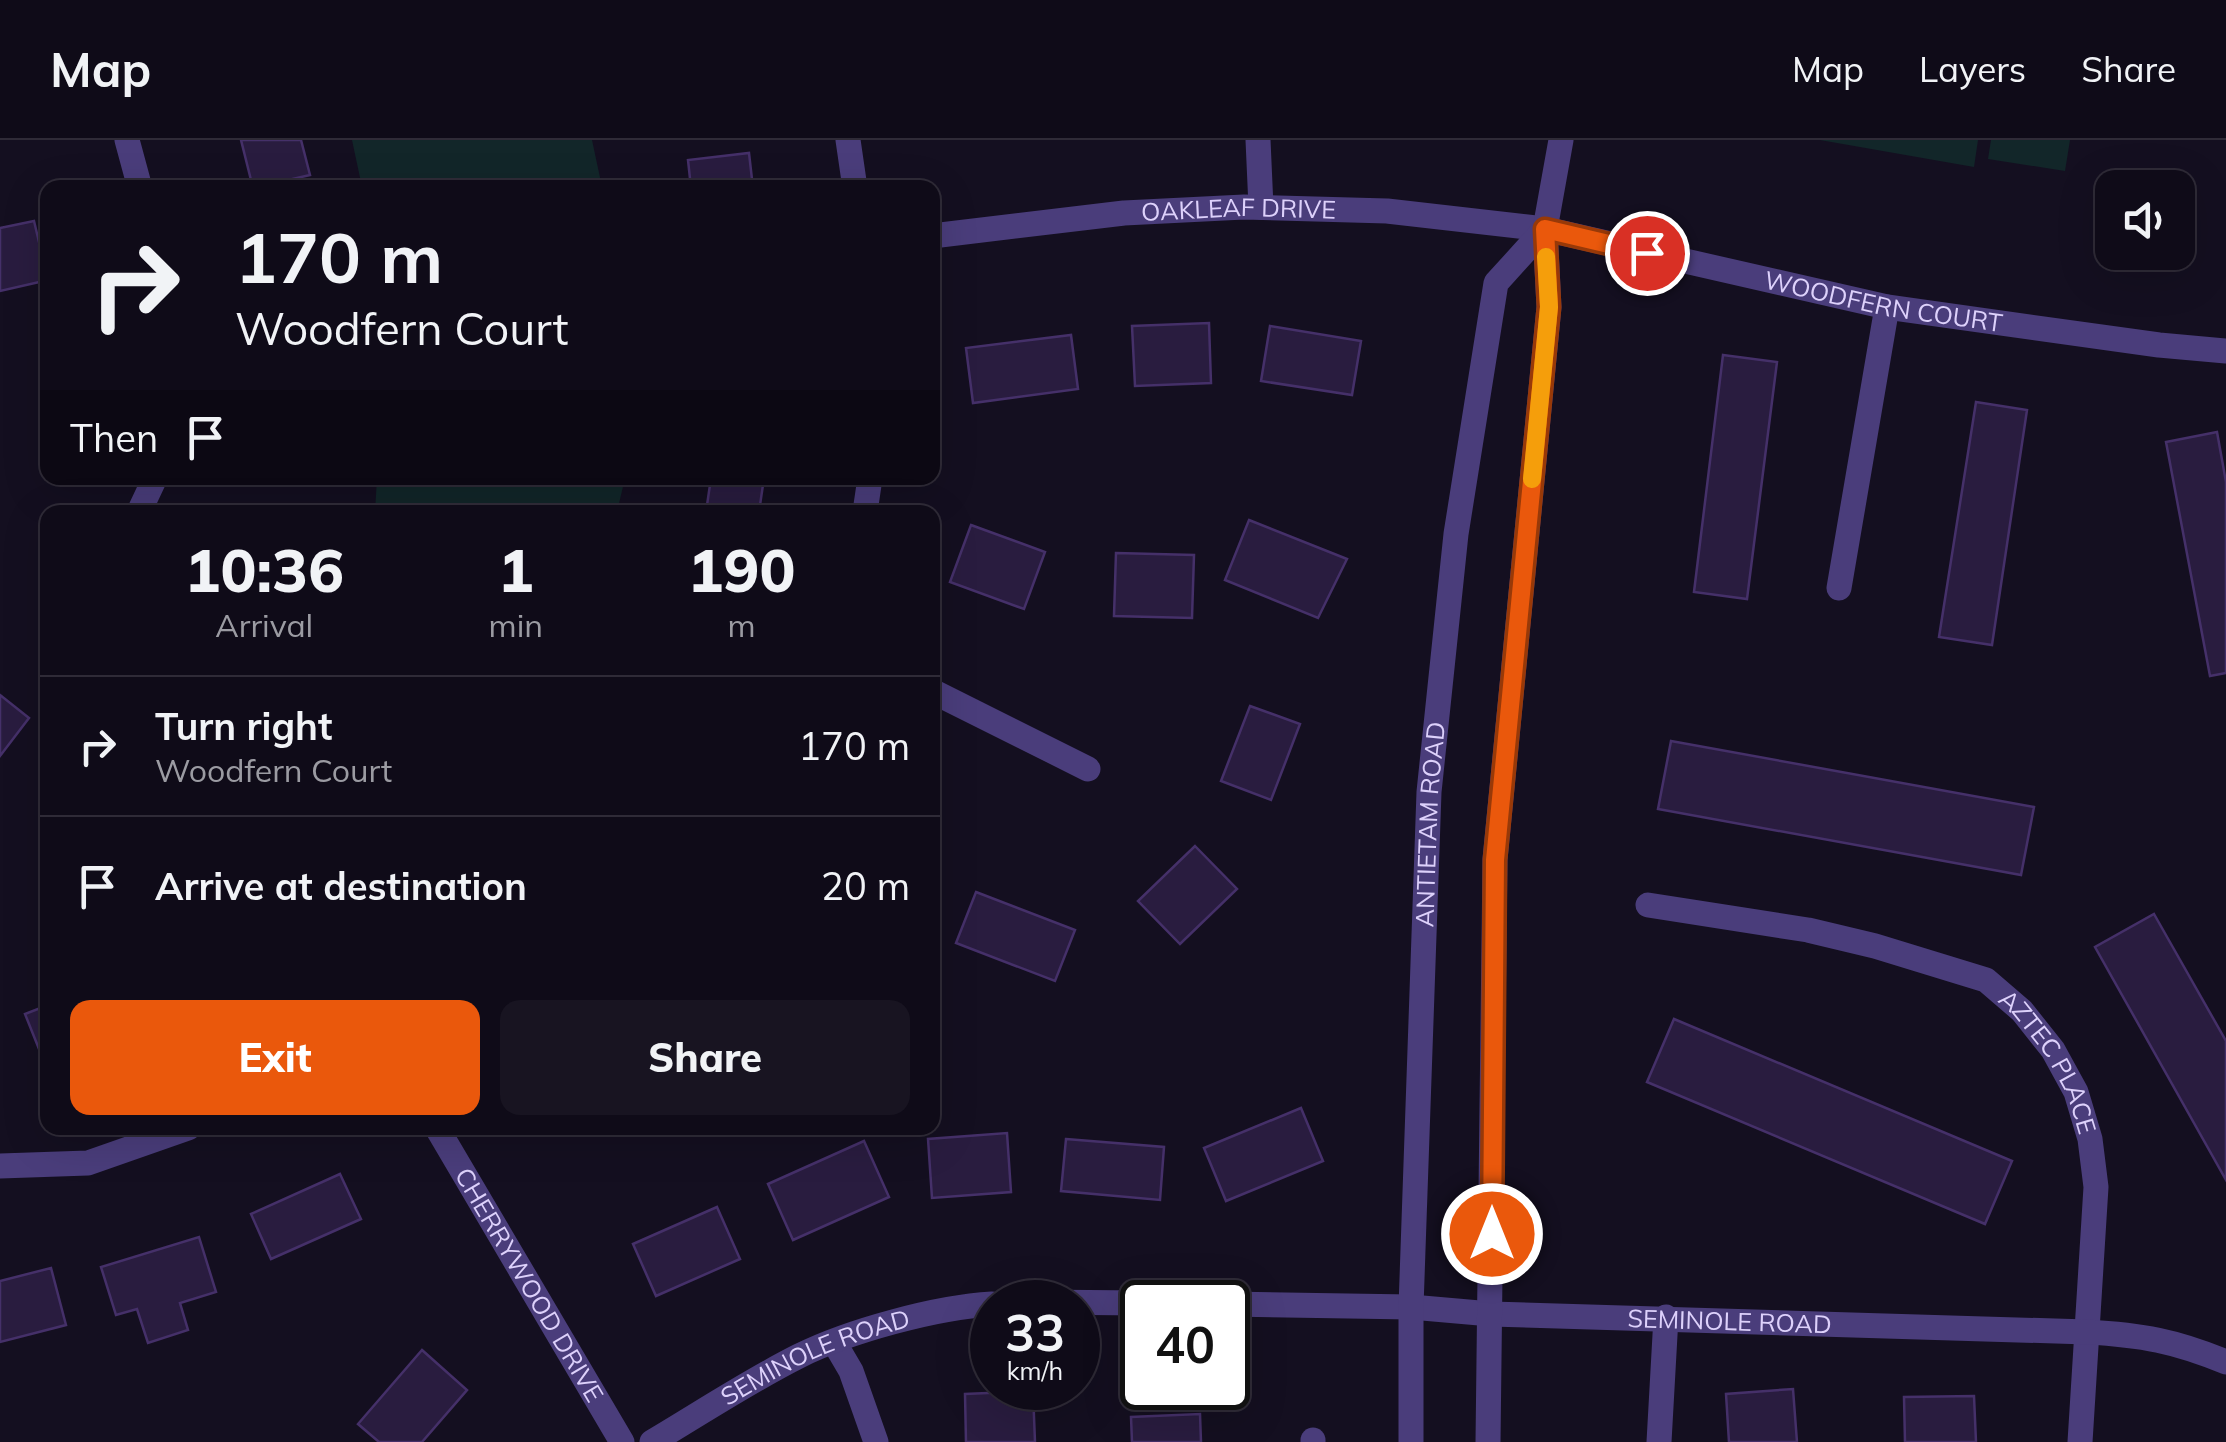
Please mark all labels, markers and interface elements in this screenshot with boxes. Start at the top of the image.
text: Map [50,39,151,99]
text: Map [1792,47,1864,91]
text: Layers [1919,47,2026,91]
text: Share [2081,47,2176,91]
map controls [2095,170,2195,270]
button: sound [2095,170,2195,270]
street label: OAKLEAF DRIVE [1140,191,1336,227]
pin [1605,211,1690,296]
text: 170 m [235,213,443,301]
icon: right [70,220,200,350]
icon: arrive [1620,226,1675,281]
street label: WOODFERN COURT [1761,264,2005,338]
text: Woodfern Court [235,300,568,356]
icon: arrive [178,410,233,465]
text: Then [70,414,158,462]
text: 10:36 [184,532,344,607]
text: 1 [498,532,534,607]
text: 190 [687,532,795,607]
text: Arrival [215,605,313,645]
text: min [489,605,543,645]
text: m [727,605,756,645]
text: Turn right [155,702,332,750]
icon: right [70,719,125,774]
street label: ANTIETAM ROAD [1408,720,1451,928]
text: 170 m [798,722,910,770]
text: Woodfern Court [155,750,392,790]
icon: arrive [70,859,125,914]
text: Arrive at destination [155,862,527,910]
text: 20 m [821,862,910,910]
street label: AZTEC PLACE [1993,982,2104,1137]
button: Exit [70,1000,480,1115]
button: Share [500,1000,910,1115]
street label: CHERRYWOOD DRIVE [449,1162,611,1407]
position arrow [1440,1182,1544,1286]
speed limit sign: 40 [1120,1280,1250,1410]
text: 33 [1005,1301,1065,1364]
street label: SEMINOLE ROAD [715,1302,913,1412]
street label: SEMINOLE ROAD [1627,1302,1832,1339]
text: km/h [1007,1355,1063,1386]

